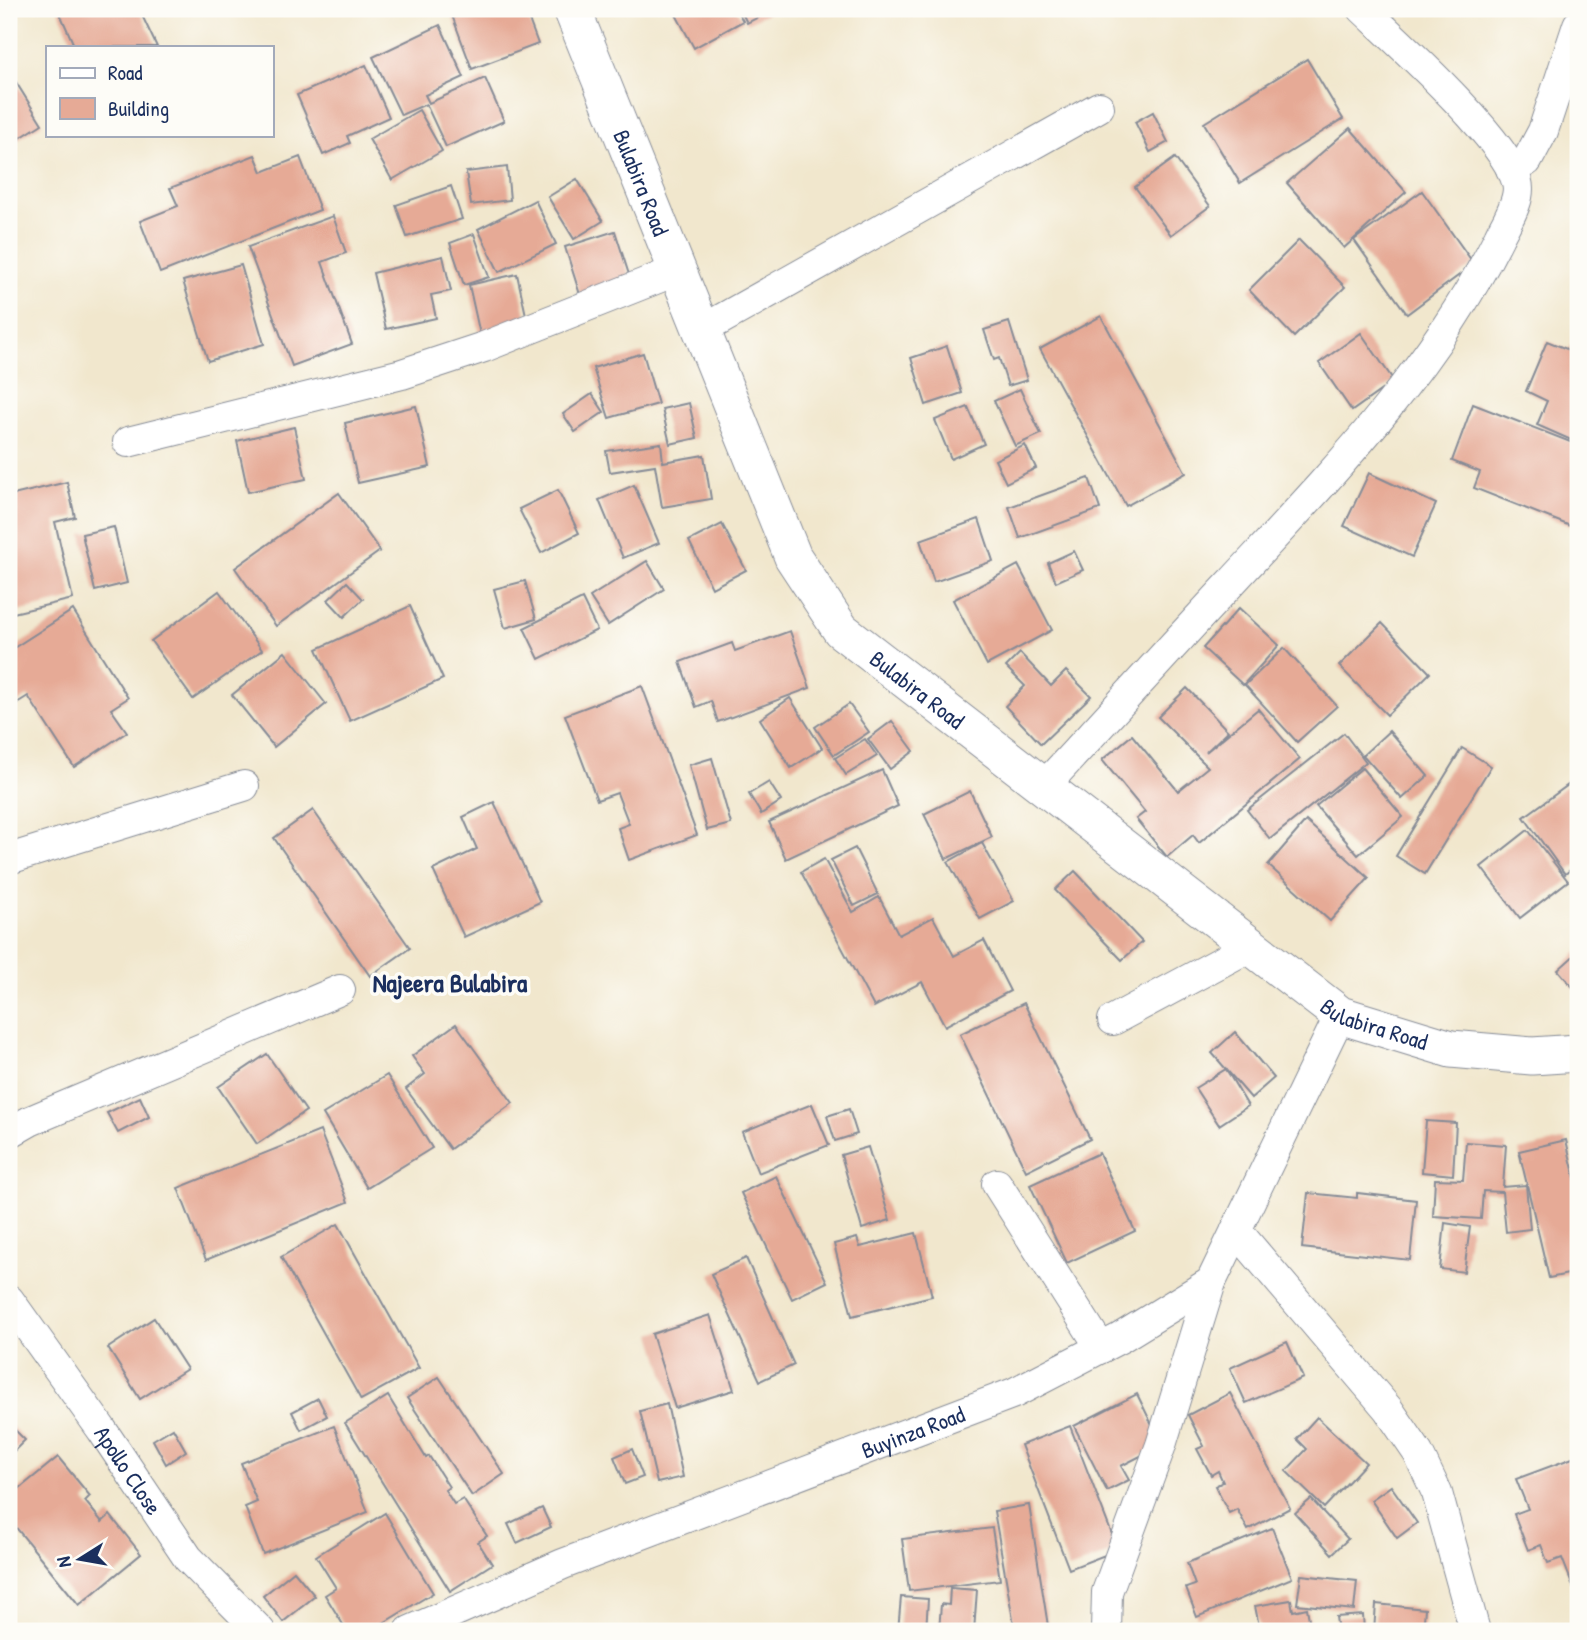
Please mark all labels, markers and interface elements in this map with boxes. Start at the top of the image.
legend [46,46,273,136]
text: Road [108,58,142,87]
text: Building [108,94,169,123]
street label: Bulabira Road [607,125,677,240]
street label: Bulabira Road [864,643,971,735]
district label: Najeera Bulabira [373,965,528,1000]
street label: Bulabira Road [1314,990,1432,1057]
street label: Buyinza Road [857,1398,969,1465]
street label: Apollo Close [88,1419,170,1520]
north arrow [46,1524,116,1594]
text: N [50,1555,77,1570]

